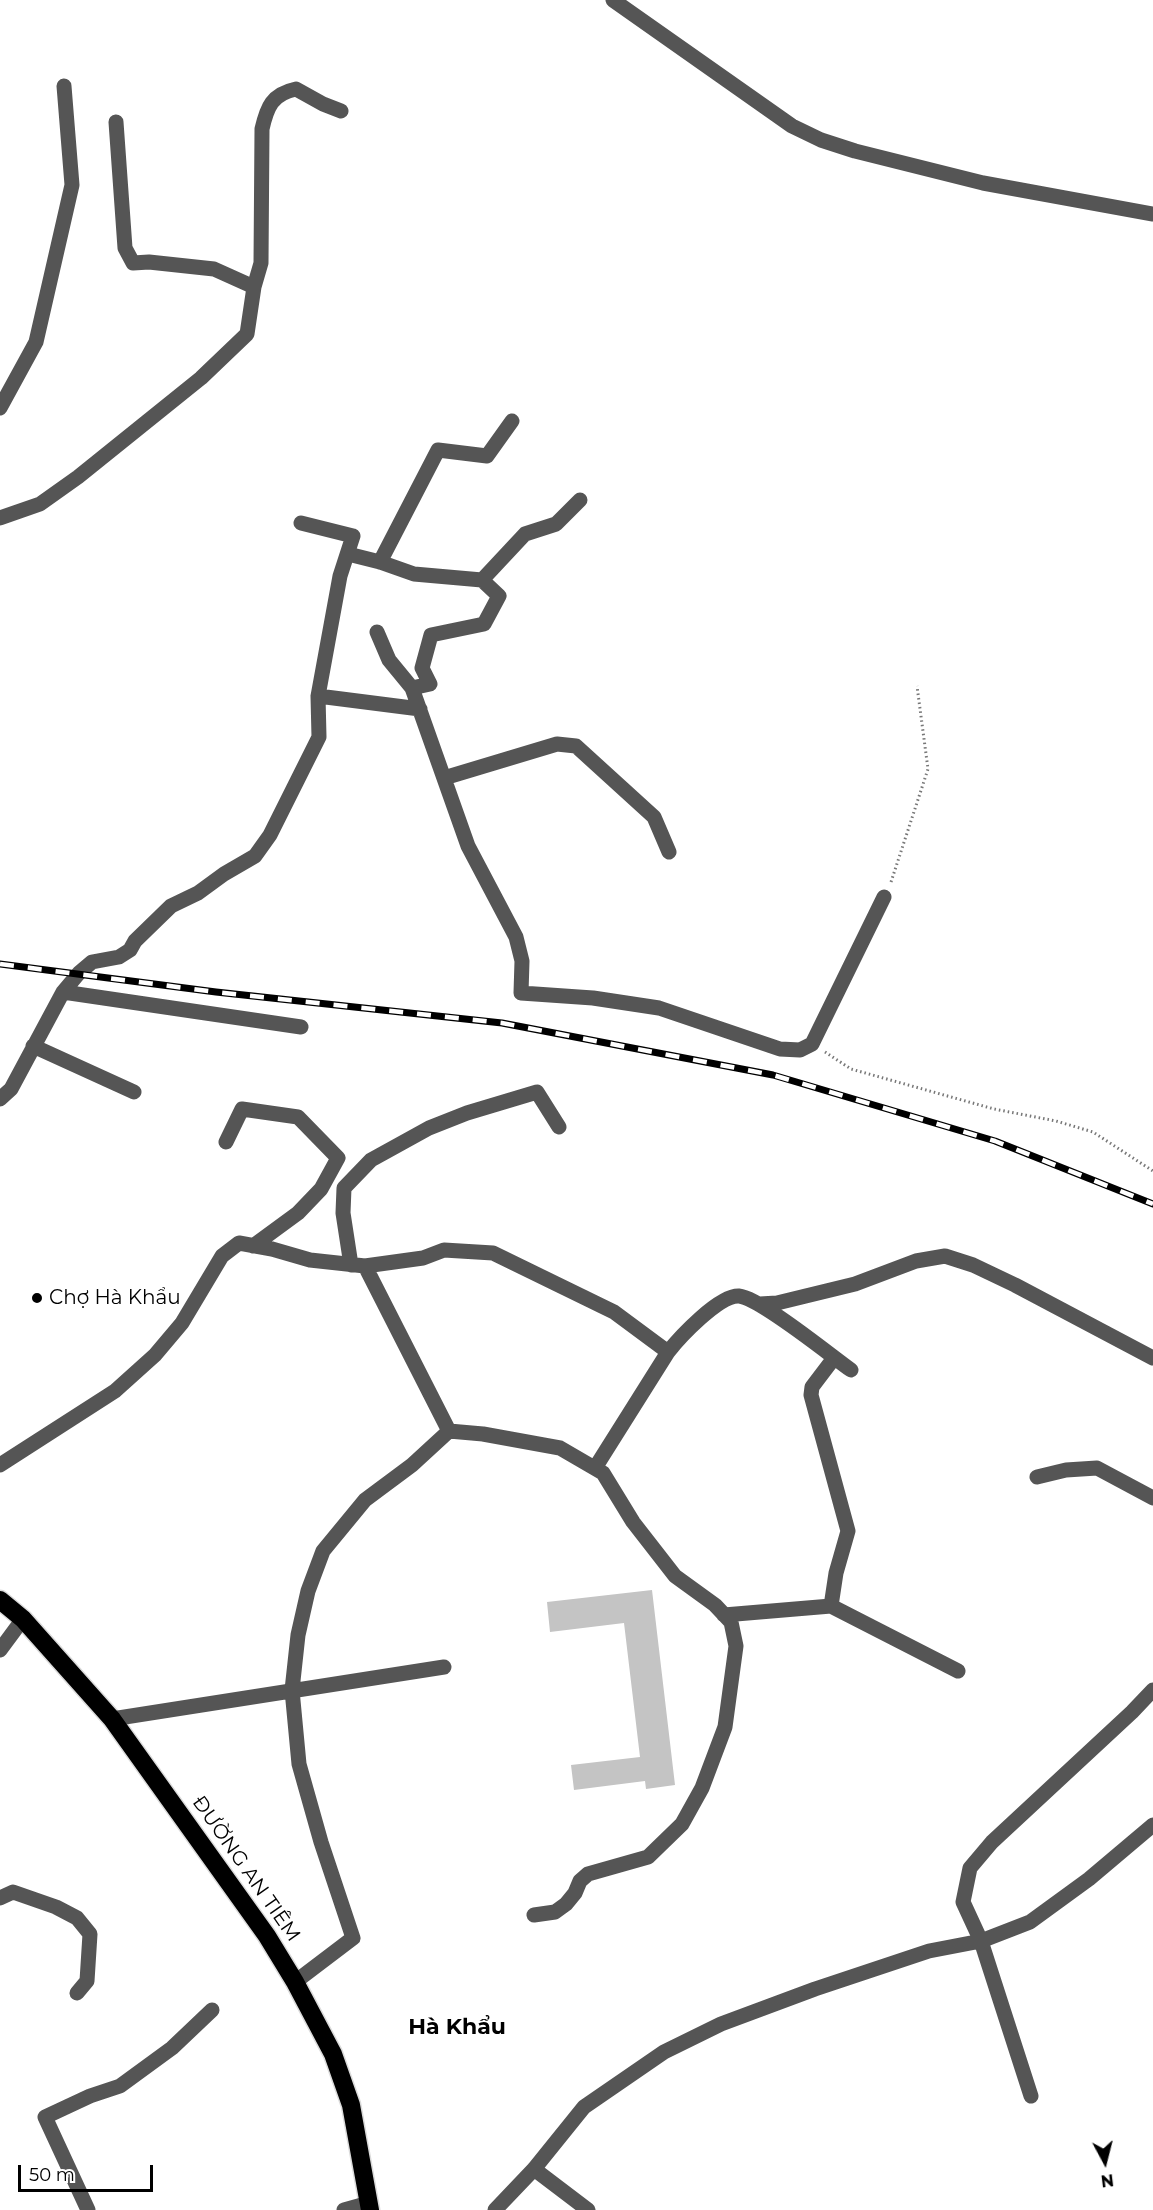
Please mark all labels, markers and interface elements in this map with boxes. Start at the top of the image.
place label: Chợ Hà Khẩu [49,1286,181,1310]
marker: Chợ Hà Khẩu [30,1291,44,1305]
street label: ĐƯỜNG AN TIÊM [187,1792,305,1946]
district label: Hà Khẩu [408,2015,506,2041]
north arrow [1075,2132,1135,2192]
scale bar [21,2153,156,2191]
text: 50 m [29,2164,75,2186]
text: N [1100,2170,1115,2191]

